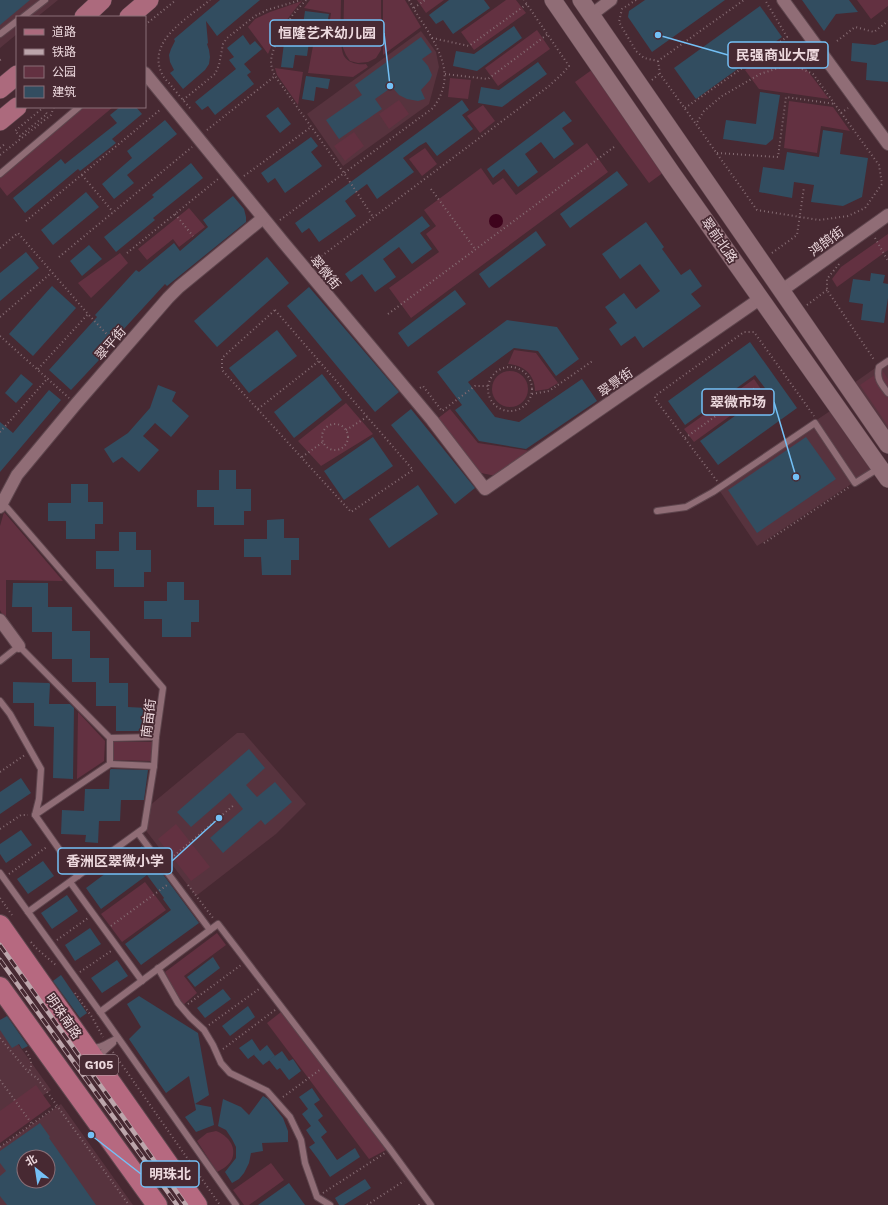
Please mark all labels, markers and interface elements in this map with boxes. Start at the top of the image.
legend [16,16,146,108]
callout: 恒隆艺术幼儿园 [270,20,384,46]
text: 道路 [52,25,76,39]
text: 恒隆艺术幼儿园 [278,25,376,41]
callout: 民强商业大厦 [728,42,828,68]
text: 铁路 [52,45,76,59]
text: 民强商业大厦 [736,47,820,63]
text: 公园 [52,65,76,79]
text: 建筑 [52,85,76,99]
street label: 翠前北路 [699,215,741,266]
street label: 鸿鹄街 [806,224,846,259]
street label: 翠微街 [307,253,344,292]
street label: 翠平街 [92,324,129,363]
street label: 翠景街 [595,365,636,400]
callout: 翠微市场 [702,389,774,415]
text: 翠微市场 [710,394,766,410]
street label: 南亩街 [139,698,158,738]
callout: 香洲区翠微小学 [58,848,172,874]
text: 香洲区翠微小学 [66,853,164,869]
street label: 明珠南路 [43,991,85,1042]
road number: G105 [80,1055,118,1075]
north arrow [16,1149,56,1189]
text: 北 [23,1152,39,1169]
callout: 明珠北 [141,1161,199,1187]
text: 明珠北 [149,1166,191,1182]

